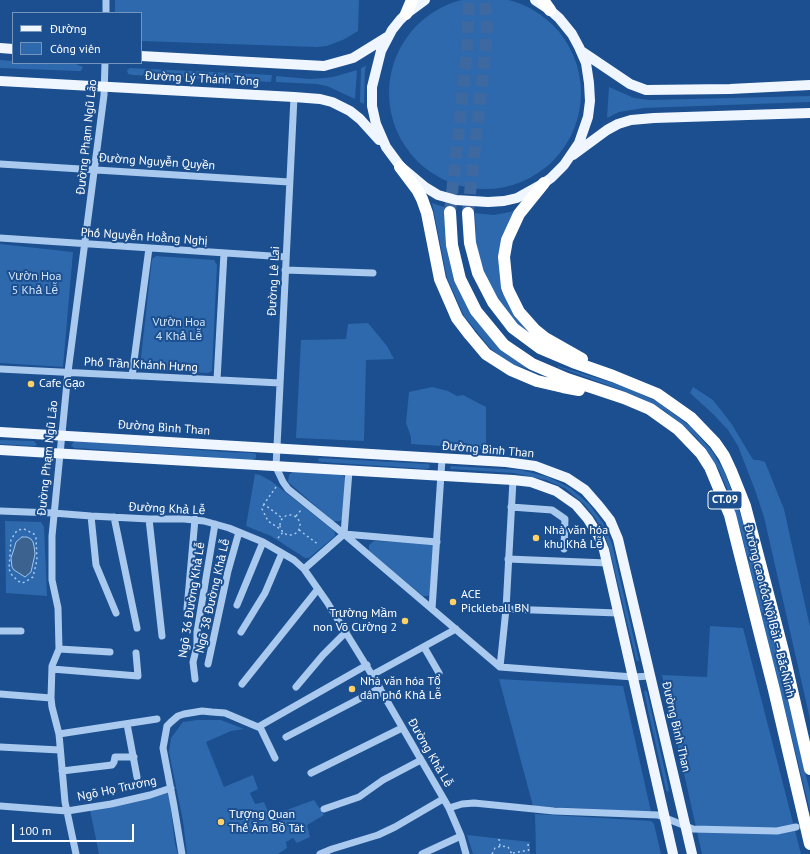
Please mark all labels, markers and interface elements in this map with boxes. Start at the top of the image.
legend [12,12,142,64]
text: Đường [50,21,87,36]
text: Công viên [50,41,101,56]
street label: Đường Lý Thánh Tông [145,69,259,89]
street label: Đường Phạm Ngũ Lão [74,79,100,195]
street label: Đường Nguyễn Quyền [99,151,215,173]
street label: Phố Nguyễn Hoằng Nghị [80,225,208,249]
street label: Đường Lê Lai [265,246,283,316]
park label: Vườn Hoa 5 Khả Lễ [9,270,61,298]
park label: Vườn Hoa 4 Khả Lễ [153,316,205,344]
street label: Phố Trần Khánh Hưng [84,355,198,375]
place label: Cafe Gạo [39,377,85,391]
marker: Cafe Gạo [26,379,36,389]
street label: Đường Phạm Ngũ Lão [35,400,61,516]
street label: Đường Bình Than [118,418,210,438]
street label: Đường Bình Than [442,439,534,461]
road number: CT.09 [708,491,742,509]
street label: Đường Khả Lễ [129,500,205,518]
street label: Đường cao tốc Nội Bài – Bắc Ninh [741,523,797,699]
place label: Nhà văn hóa khu Khả Lễ [544,524,608,552]
marker: Nhà văn hóa khu Khả Lễ [531,533,541,543]
street label: Ngõ 38 Đường Khả Lễ [193,538,233,654]
street label: Ngõ 36 Đường Khả Lễ [176,542,208,658]
place label: ACE Pickleball BN [461,588,529,616]
marker: ACE Pickleball BN [448,597,458,607]
place label: Trường Mầm non Võ Cường 2 [314,607,397,635]
marker: Trường Mầm non Võ Cường 2 [400,616,410,626]
place label: Nhà văn hóa Tổ dân phố Khả Lễ [360,675,442,703]
street label: Đường Bình Than [659,681,693,773]
marker: Nhà văn hóa Tổ dân phố Khả Lễ [347,684,357,694]
street label: Đường Khả Lễ [405,717,455,789]
street label: Ngõ Họ Trương [77,774,157,804]
place label: Tượng Quan Thế Âm Bồ Tát [229,808,305,836]
scale bar [14,816,136,842]
marker: Tượng Quan Thế Âm Bồ Tát [216,817,226,827]
text: 100 m [19,823,52,838]

